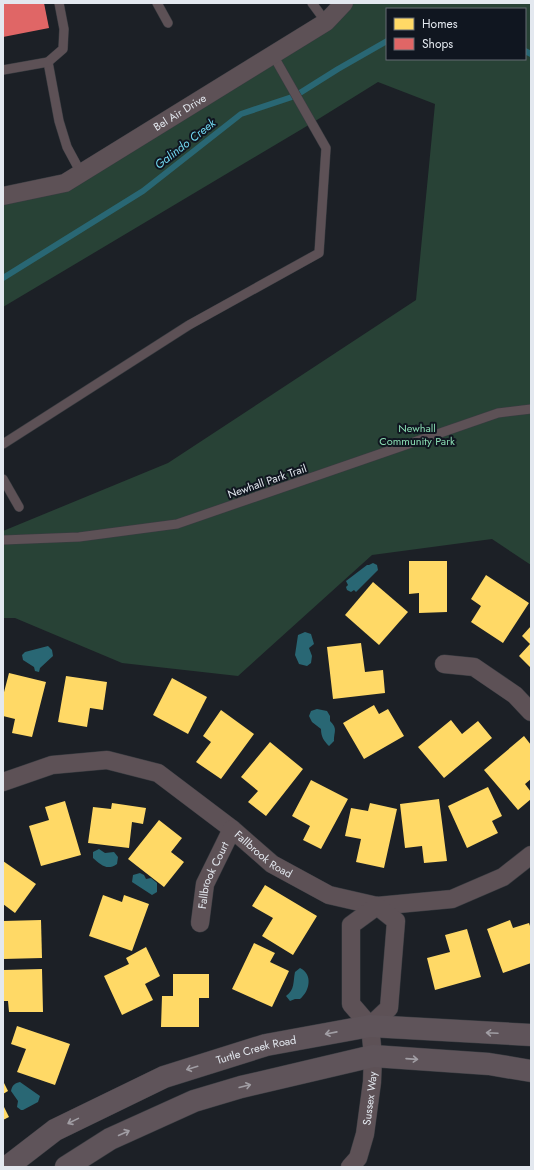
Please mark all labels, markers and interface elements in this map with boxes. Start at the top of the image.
legend [386,8,526,60]
text: Homes [422,15,458,33]
text: Shops [422,35,453,53]
street label: Bel Air Drive [150,90,209,135]
water label: Galindo Creek [151,114,220,174]
park label: Newhall Community Park [379,420,455,449]
street label: Newhall Park Trail [225,460,309,502]
street label: Fallbrook Road [231,827,295,882]
street label: Fallbrook Court [194,839,233,910]
one-way arrow [325,1029,338,1037]
one-way arrow [486,1029,499,1036]
street label: Turtle Creek Road [214,1032,297,1068]
one-way arrow [405,1056,418,1063]
one-way arrow [186,1065,199,1072]
street label: Sussex Way [358,1071,380,1126]
one-way arrow [238,1082,251,1089]
one-way arrow [68,1118,80,1125]
one-way arrow [117,1129,129,1136]

